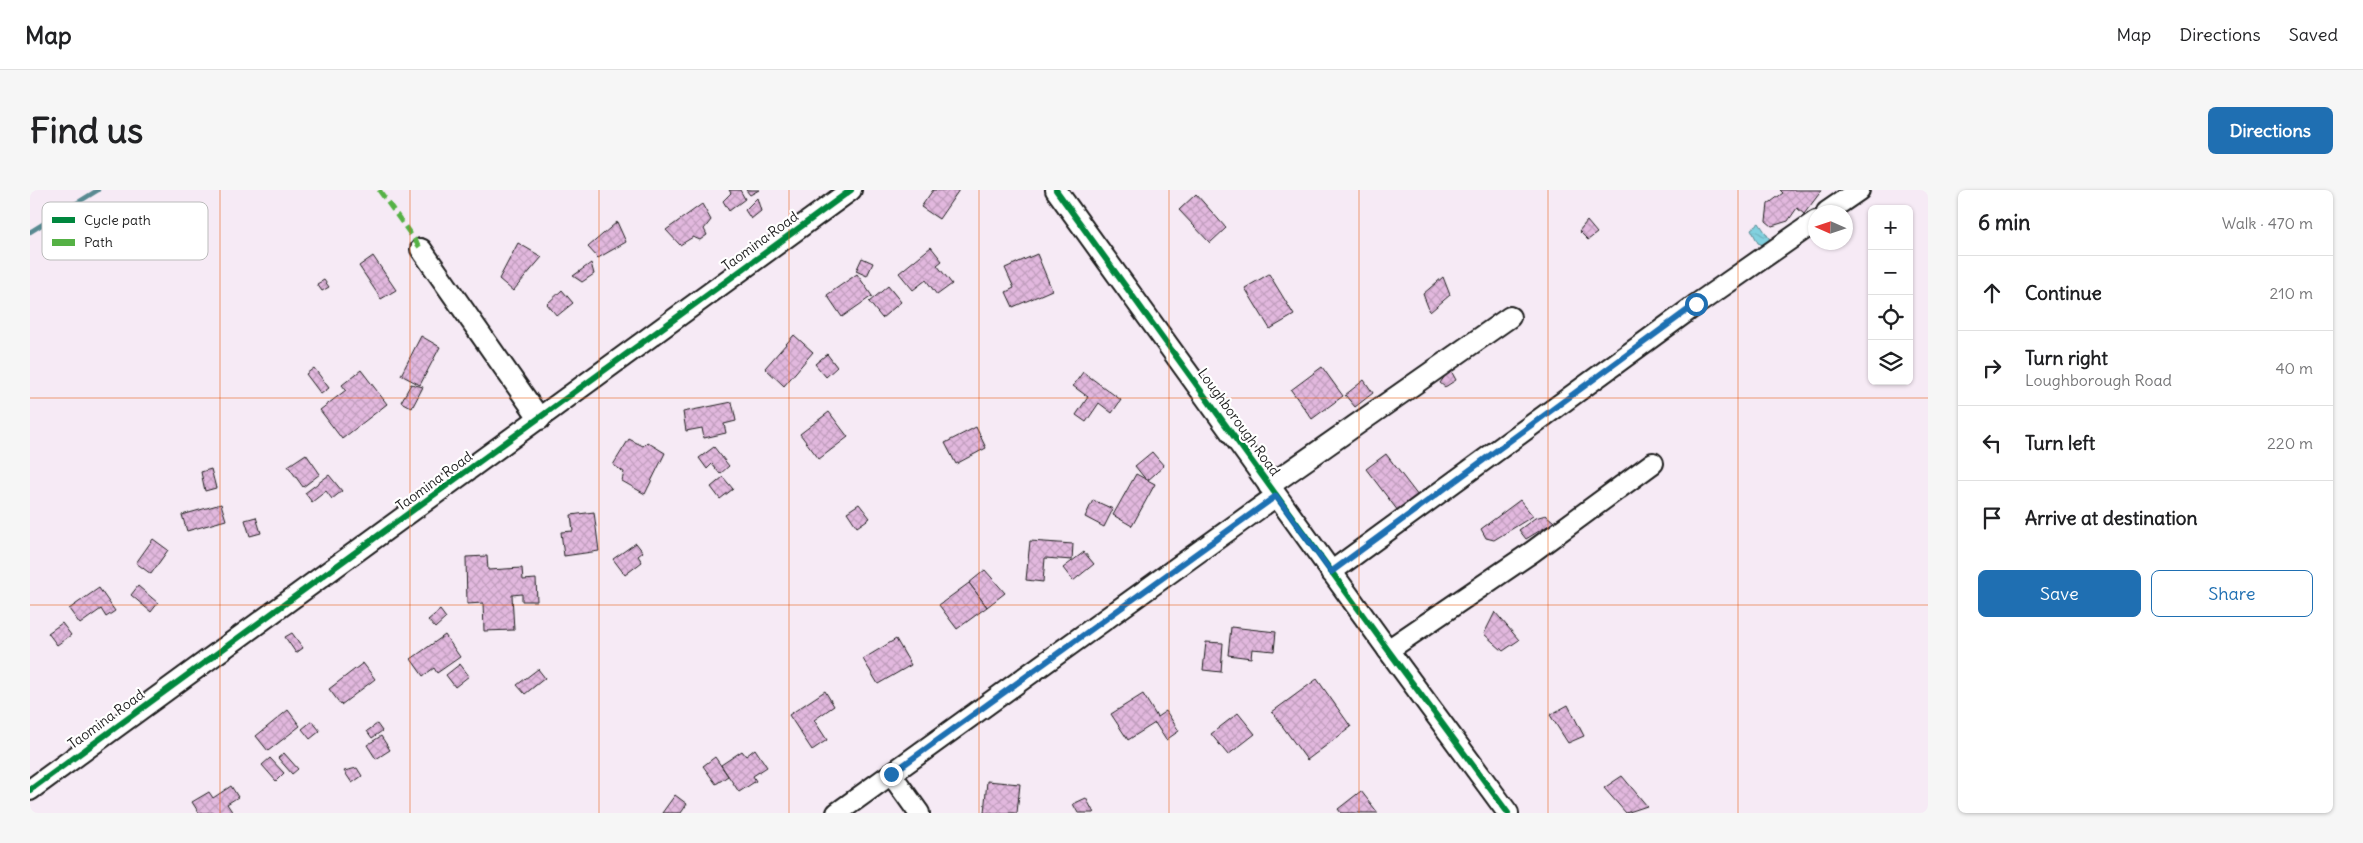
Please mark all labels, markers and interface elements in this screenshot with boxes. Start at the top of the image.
text: Map [25,20,72,50]
text: Map [2116,23,2151,46]
text: Directions [2179,23,2261,46]
text: Saved [2289,23,2338,46]
button: Directions [2208,107,2333,154]
text: Find us [30,108,143,152]
legend [42,202,208,260]
north arrow [1808,205,1853,250]
map controls [1868,205,1913,385]
button: + [1868,205,1913,250]
street label: Taomina Road [718,207,802,275]
text: 6 min [1978,209,2030,236]
text: Cycle path [84,211,151,229]
text: Walk · 470 m [2222,213,2313,233]
text: Path [84,233,113,251]
button: − [1868,250,1913,295]
icon: ahead [1978,279,2006,307]
text: Continue [2025,281,2102,305]
text: 210 m [2270,283,2313,303]
route start [1685,293,1708,316]
button: locate [1868,295,1913,340]
button: layers [1868,340,1913,385]
text: Turn right [2025,346,2108,370]
icon: right [1978,354,2006,382]
text: 40 m [2275,358,2313,378]
street label: Loughborough Road [1194,365,1284,479]
text: Loughborough Road [2025,370,2172,390]
icon: left [1978,429,2006,457]
text: Turn left [2025,431,2095,455]
text: 220 m [2267,433,2313,453]
street label: Taomina Road [392,447,476,515]
icon: arrive [1978,504,2006,532]
text: Arrive at destination [2025,506,2198,530]
button: Save [1978,570,2141,617]
button: Share [2151,570,2313,617]
street label: Taomina Road [64,685,148,753]
route end [880,763,903,786]

